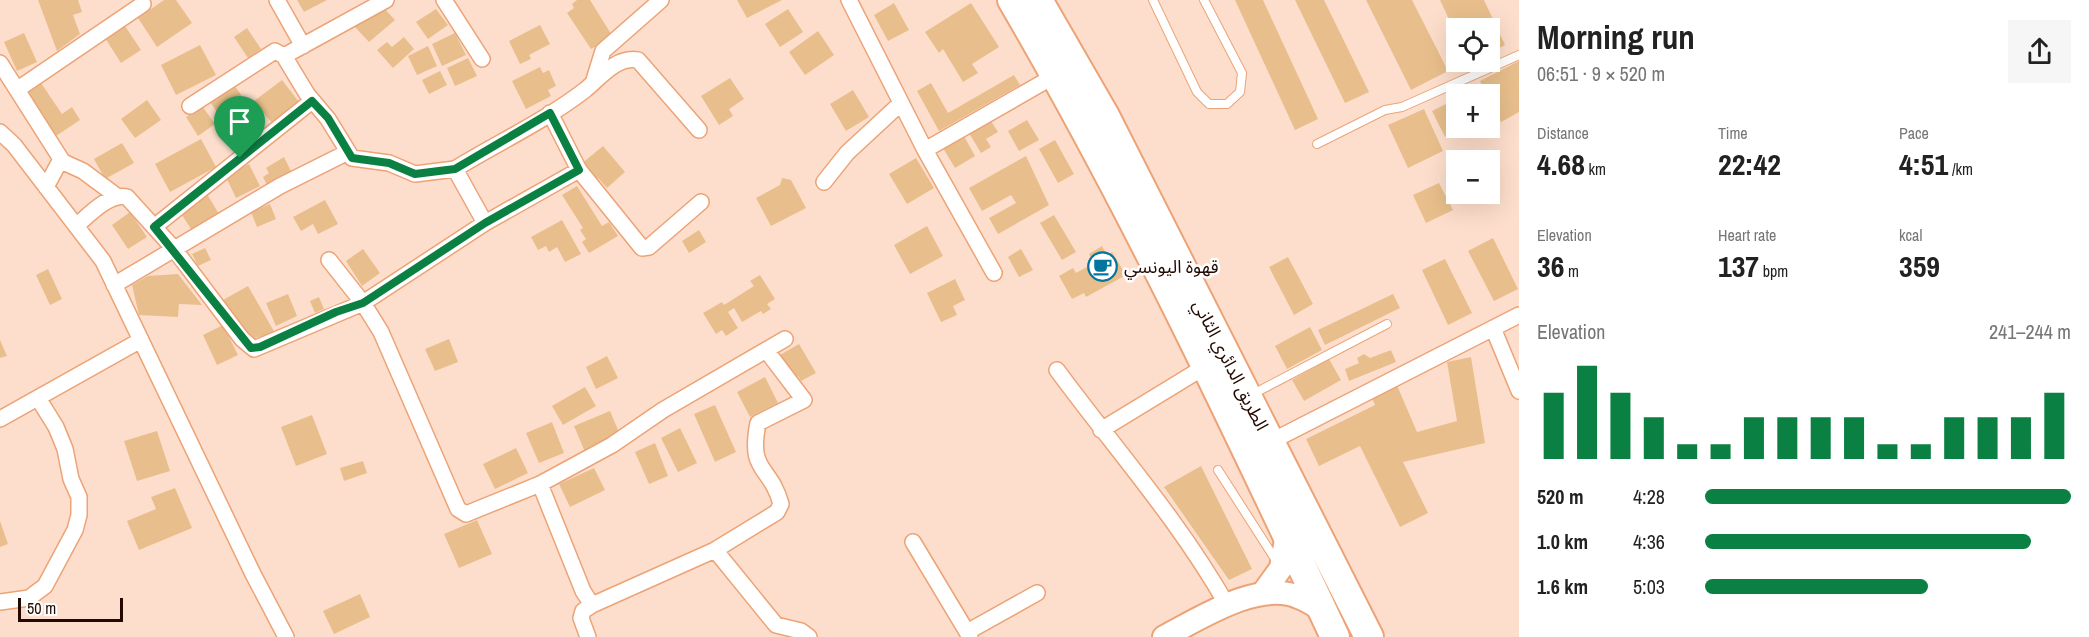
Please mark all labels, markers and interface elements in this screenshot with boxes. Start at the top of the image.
text: Morning run [1537,15,1695,59]
map controls [1446,18,1500,204]
button: locate [1446,18,1500,72]
button: share [2008,20,2071,83]
text: 06:51 · 9 × 520 m [1537,60,1665,87]
button: + [1446,84,1500,138]
pin [214,96,265,158]
icon: arrive [223,105,256,138]
text: Distance [1537,122,1589,144]
text: Time [1718,122,1748,144]
text: Pace [1899,122,1929,144]
text: 4.68 [1537,144,1585,184]
text: 22:42 [1718,144,1781,184]
text: 4:51 [1899,144,1948,184]
button: − [1446,150,1500,204]
text: km [1585,158,1606,180]
text: /km [1948,158,1973,180]
text: Elevation [1537,224,1592,246]
text: Heart rate [1718,224,1776,246]
text: kcal [1899,224,1922,246]
text: 36 [1537,246,1564,286]
text: 137 [1718,246,1759,286]
text: 359 [1899,246,1940,286]
cafe icon: قهوة اليونسي [1087,250,1119,282]
place label: قهوة اليونسي [1124,254,1219,280]
text: m [1564,260,1579,282]
text: bpm [1759,260,1788,282]
street label: الطريق الدائري الثاني [1186,295,1275,435]
text: Elevation [1537,318,1605,345]
text: 241–244 m [1989,318,2071,345]
text: 520 m [1537,483,1584,510]
text: 4:28 [1633,483,1665,510]
text: 1.0 km [1537,528,1588,555]
text: 4:36 [1633,528,1665,555]
text: 1.6 km [1537,573,1588,600]
text: 5:03 [1633,573,1665,600]
scale bar [18,595,123,622]
text: 50 m [27,597,56,619]

